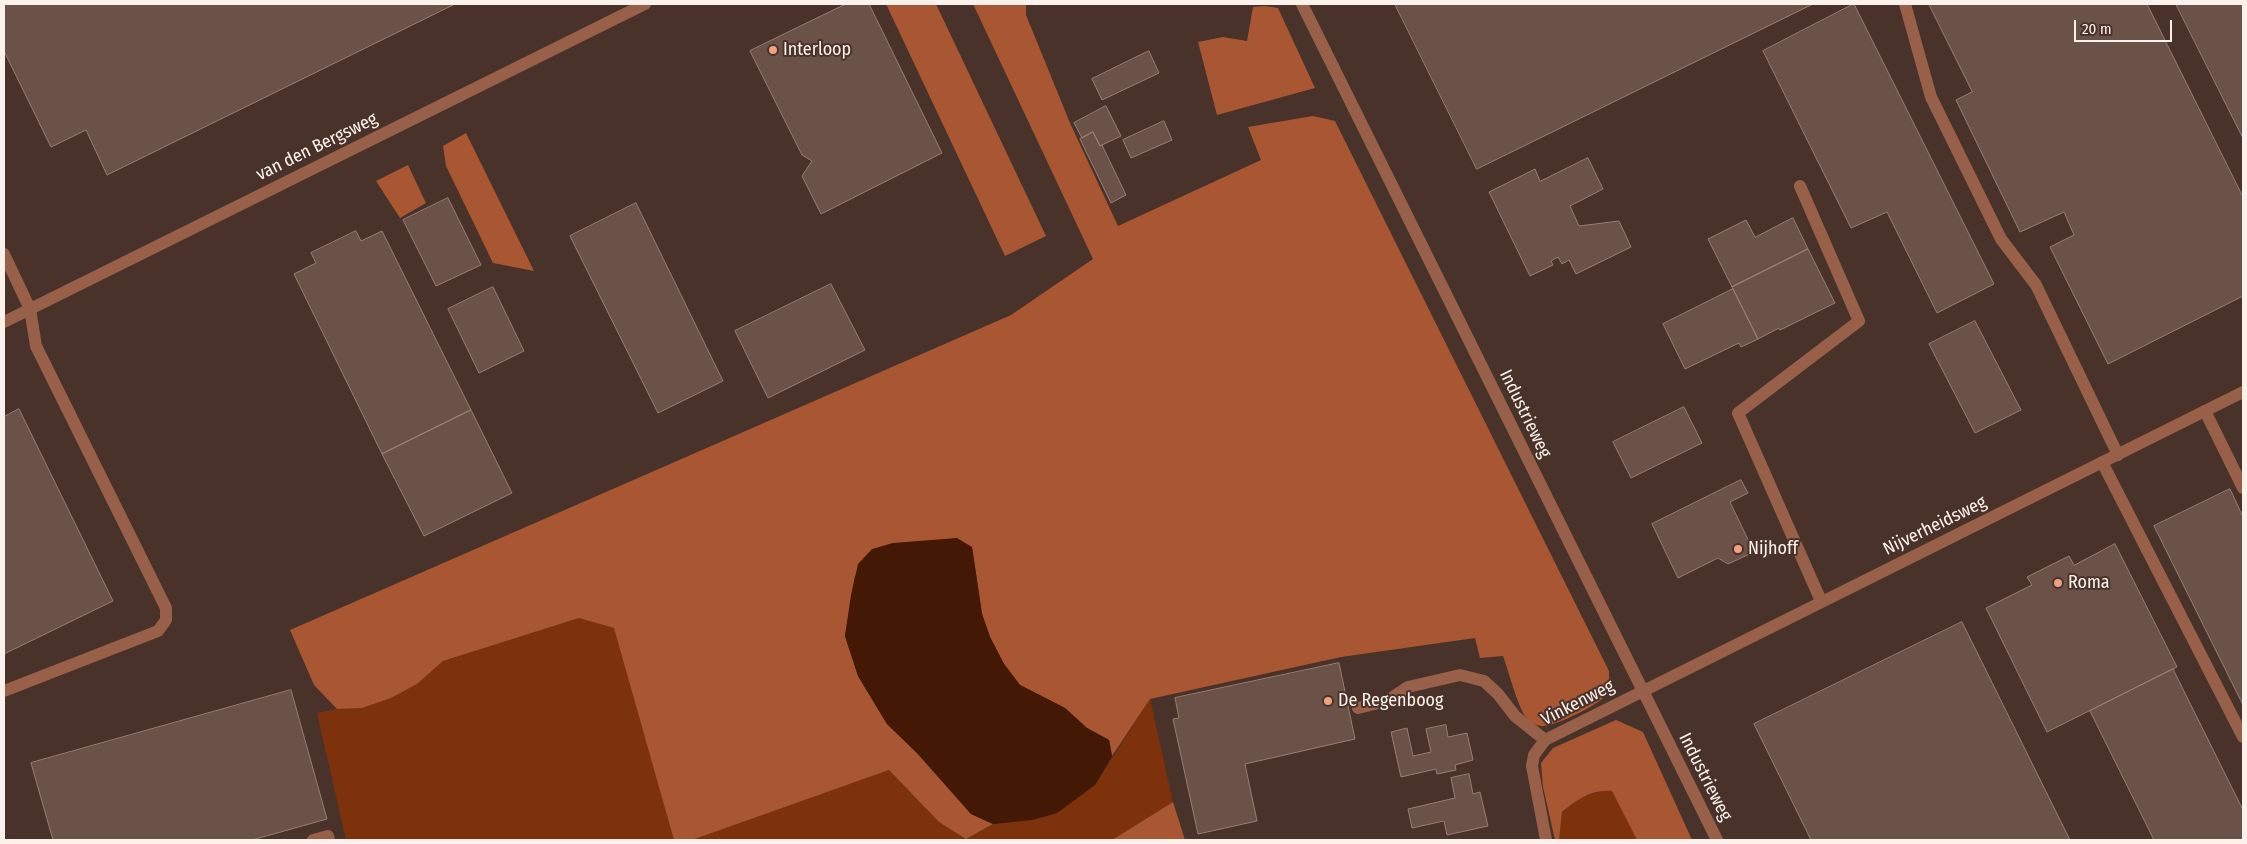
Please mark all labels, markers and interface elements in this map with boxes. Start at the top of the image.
scale bar [2077,10,2174,42]
text: 20 m [2082,20,2112,38]
place label: Interloop [783,39,851,61]
marker: Interloop [767,44,779,56]
street label: van den Bergsweg [253,108,381,186]
street label: Industrieweg [1494,366,1556,462]
street label: Nijverheidsweg [1880,492,1990,560]
place label: Nijhoff [1748,538,1798,560]
marker: Nijhoff [1732,543,1744,555]
place label: Roma [2068,572,2110,594]
marker: Roma [2052,577,2064,589]
street label: Vinkenweg [1538,675,1618,731]
place label: De Regenboog [1338,690,1444,712]
marker: De Regenboog [1322,695,1334,707]
street label: Industrieweg [1674,729,1736,825]

